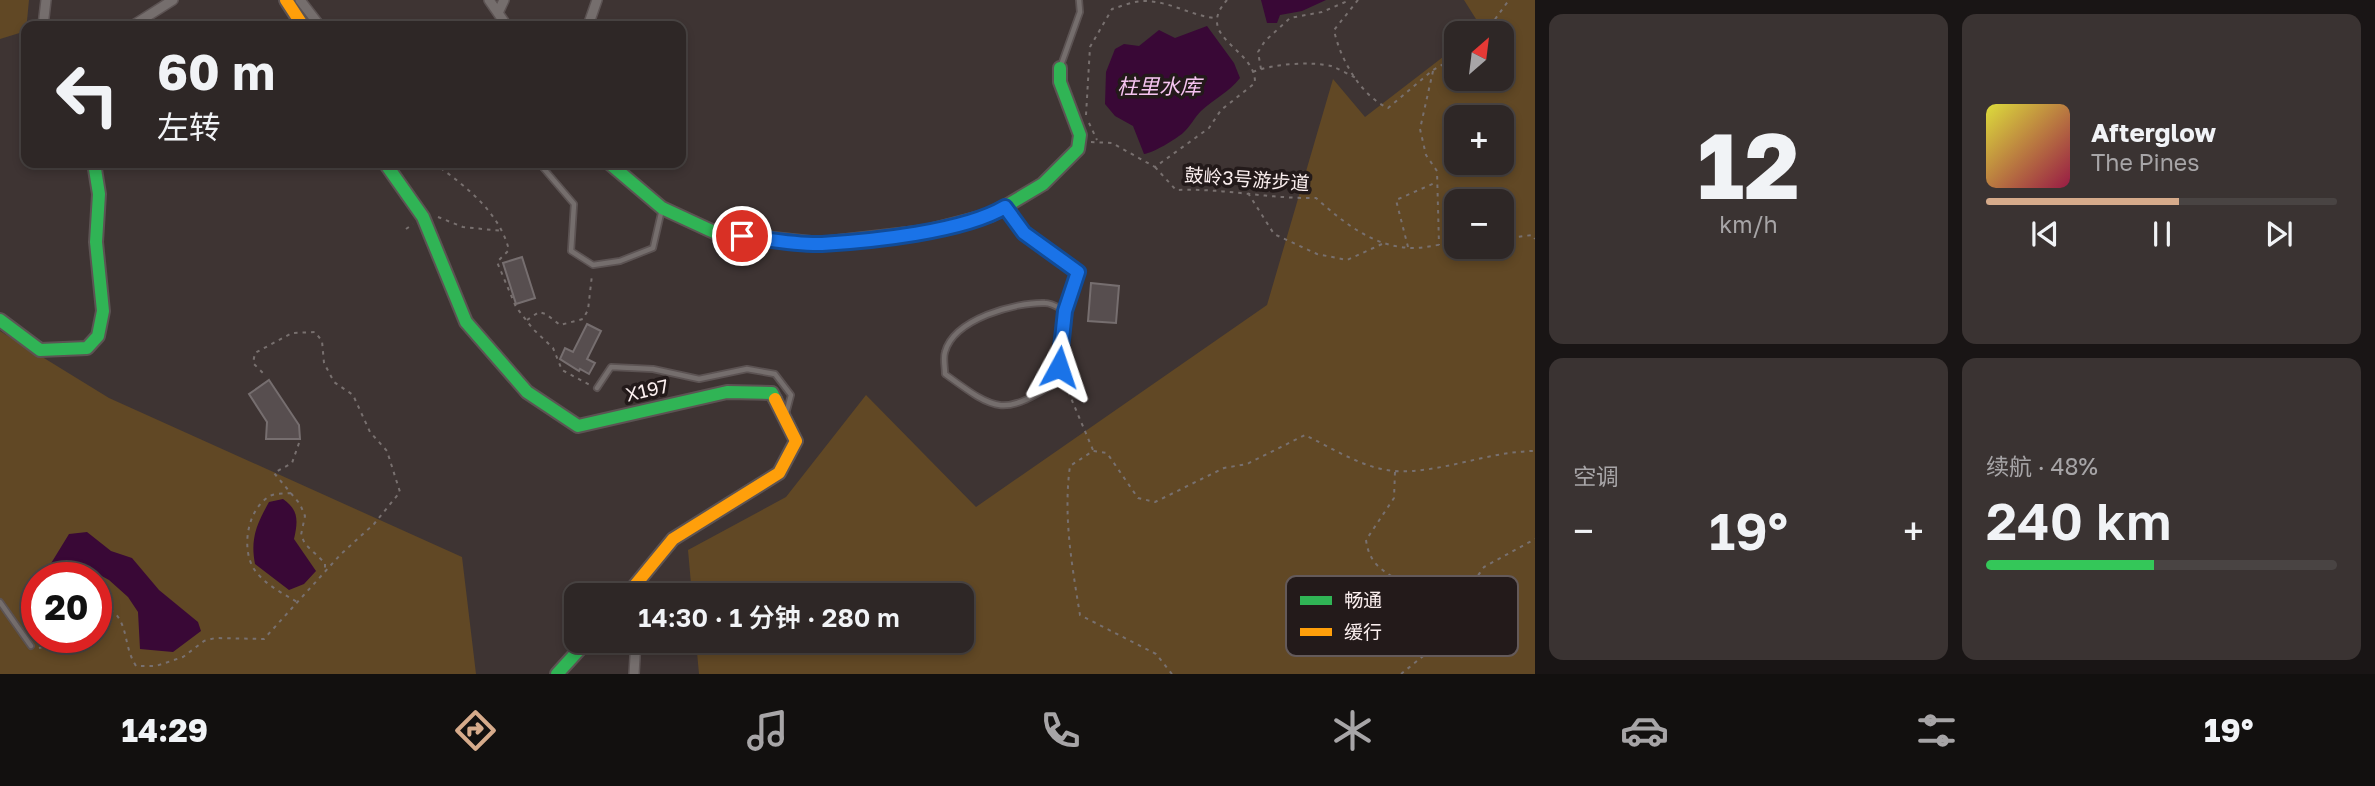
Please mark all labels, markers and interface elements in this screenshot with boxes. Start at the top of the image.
north arrow [1444,21,1514,91]
map controls [1444,21,1514,259]
text: 60 m [157,42,275,101]
icon: left [42,49,133,140]
water label: 柱里水库 [1117,73,1204,99]
button: + [1444,105,1514,175]
text: 左转 [157,108,221,146]
text: 12 [1697,110,1800,219]
text: Afterglow [2091,117,2216,148]
text: The Pines [2091,148,2199,176]
street label: 鼓岭3号游步道 [1184,163,1310,194]
button: − [1444,189,1514,259]
pin [712,206,772,266]
text: km/h [1719,210,1778,238]
icon: previous [2026,215,2064,253]
icon: pause [2143,215,2181,253]
icon: next [2260,215,2298,253]
icon: arrive [723,217,761,255]
position arrow [1022,330,1096,404]
street label: X197 [623,373,671,406]
text: 续航 · 48% [1986,452,2098,480]
text: 空调 [1573,462,1619,490]
text: 240 km [1986,489,2171,551]
text: 19° [1709,499,1788,561]
text: − [1573,508,1594,553]
text: + [1903,508,1924,553]
speed limit sign: 20 [21,562,112,653]
legend [1286,576,1518,656]
text: 畅通 [1344,588,1382,611]
text: 14:30 · 1 分钟 · 280 m [638,602,900,633]
text: 缓行 [1344,620,1382,643]
icon: directions [451,706,500,755]
icon: music [743,706,792,755]
icon: phone [1036,706,1085,755]
icon: climate [1328,706,1377,755]
icon: car [1620,706,1669,755]
icon: filters [1912,706,1961,755]
text: 14:29 [122,711,208,749]
text: 19° [2204,711,2253,749]

